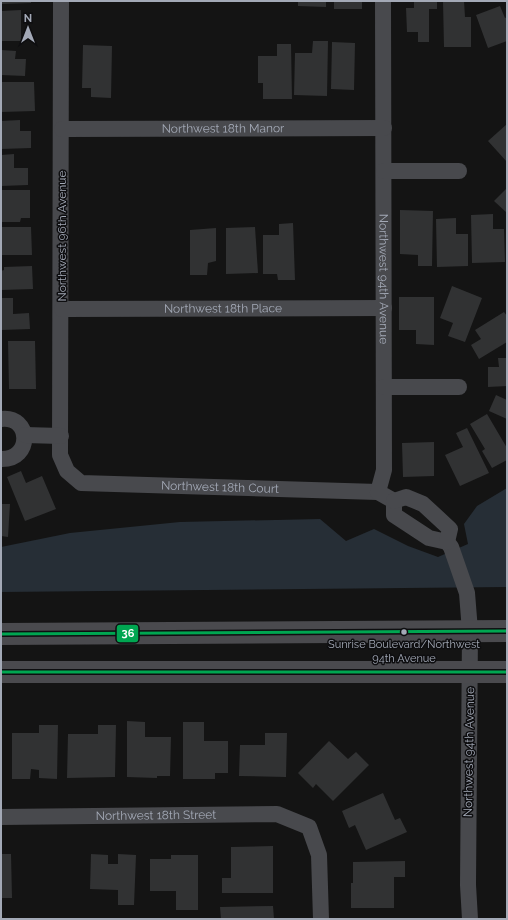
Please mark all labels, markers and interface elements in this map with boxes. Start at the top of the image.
north arrow [8,8,48,48]
text: N [24,12,32,25]
street label: Northwest 18th Manor [162,121,285,136]
street label: Northwest 96th Avenue [55,171,69,301]
street label: Northwest 94th Avenue [376,214,391,344]
street label: Northwest 18th Place [164,301,282,316]
street label: Northwest 18th Court [161,478,279,496]
line badge: 36 [116,624,139,643]
text: 36 [122,627,135,640]
marker: Sunrise Boulevard/Northwest 94th Avenue [399,627,409,637]
place label: Sunrise Boulevard/Northwest 94th Avenue [328,638,480,665]
street label: Northwest 94th Avenue [461,687,477,817]
street label: Northwest 18th Street [96,808,216,823]

